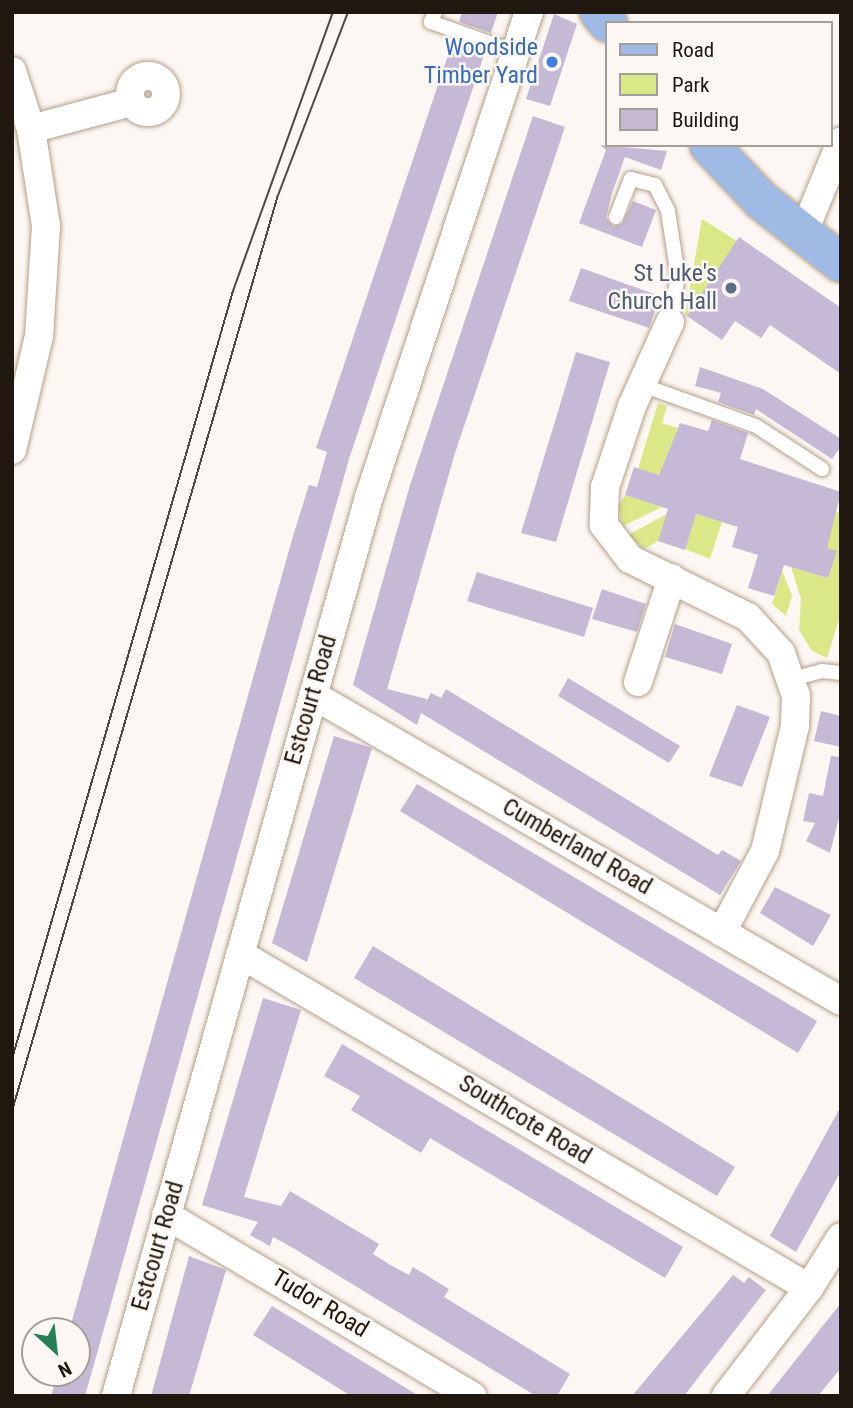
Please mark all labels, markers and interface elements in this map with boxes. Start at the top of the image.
legend [604,21,832,147]
place label: Woodside Timber Yard [424,34,538,90]
text: Road [672,38,714,62]
marker: Woodside Timber Yard [544,54,560,70]
text: Park [672,73,709,97]
text: Building [672,108,739,132]
place label: St Luke's Church Hall [608,260,717,316]
marker: St Luke's Church Hall [723,280,739,296]
street label: Estcourt Road [279,632,343,768]
street label: Cumberland Road [497,793,657,901]
street label: Southcote Road [453,1069,597,1171]
street label: Estcourt Road [126,1178,190,1314]
street label: Tudor Road [266,1264,374,1344]
north arrow [21,1317,91,1387]
text: N [54,1356,75,1382]

